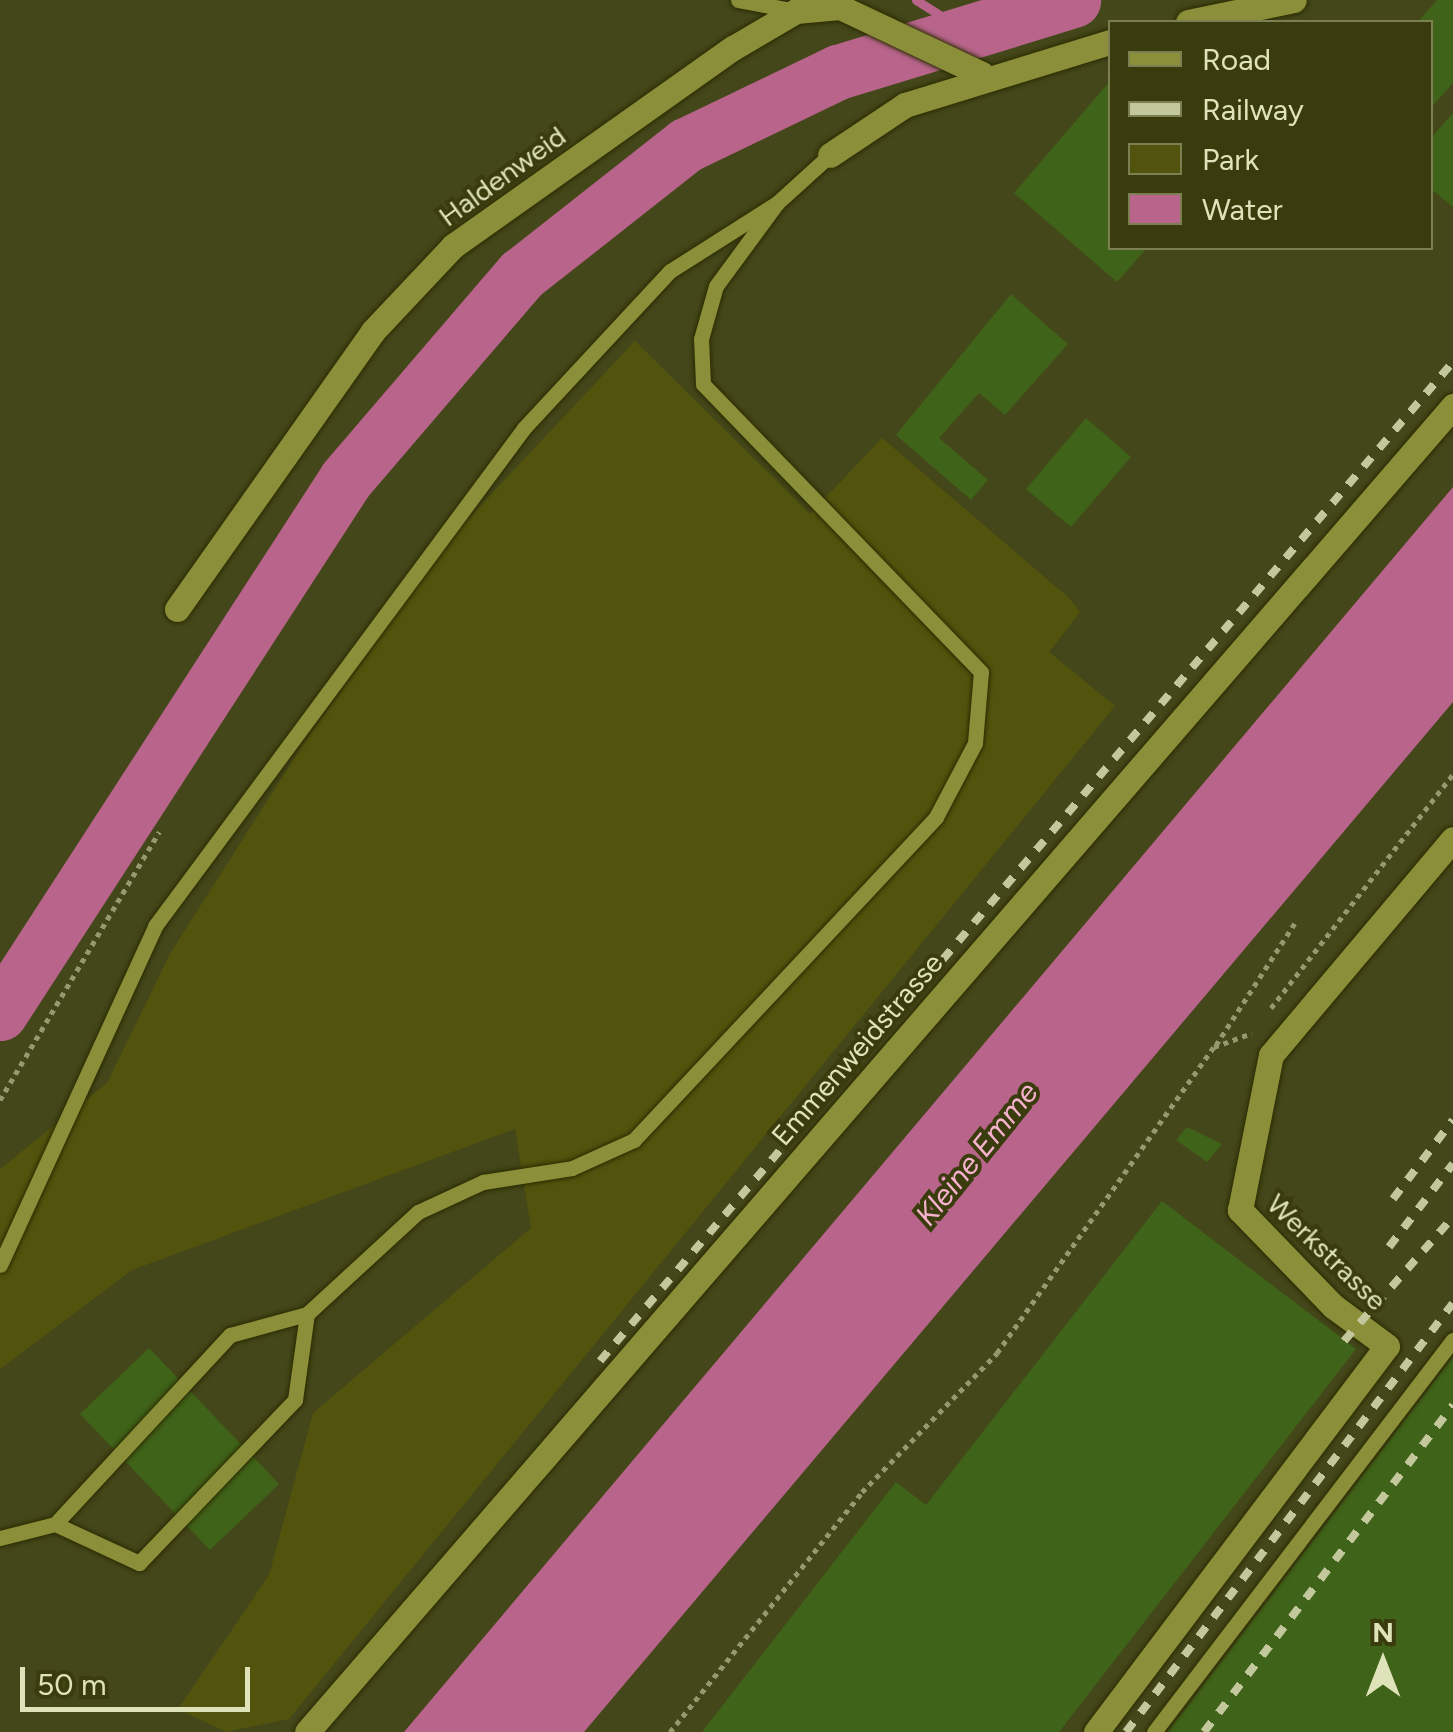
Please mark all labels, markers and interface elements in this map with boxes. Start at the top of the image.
legend [1108,20,1433,250]
text: Road [1202,41,1271,78]
text: Railway [1202,91,1304,128]
street label: Haldenweid [432,119,572,233]
text: Park [1202,141,1259,178]
text: Water [1202,191,1283,228]
street label: Emmenweidstrasse [764,946,950,1152]
water label: Kleine Emme [908,1075,1046,1233]
street label: Werkstrasse [1260,1187,1394,1317]
north arrow [1333,1612,1433,1712]
text: N [1372,1615,1394,1649]
scale bar [25,1647,255,1709]
text: 50 m [37,1666,106,1703]

